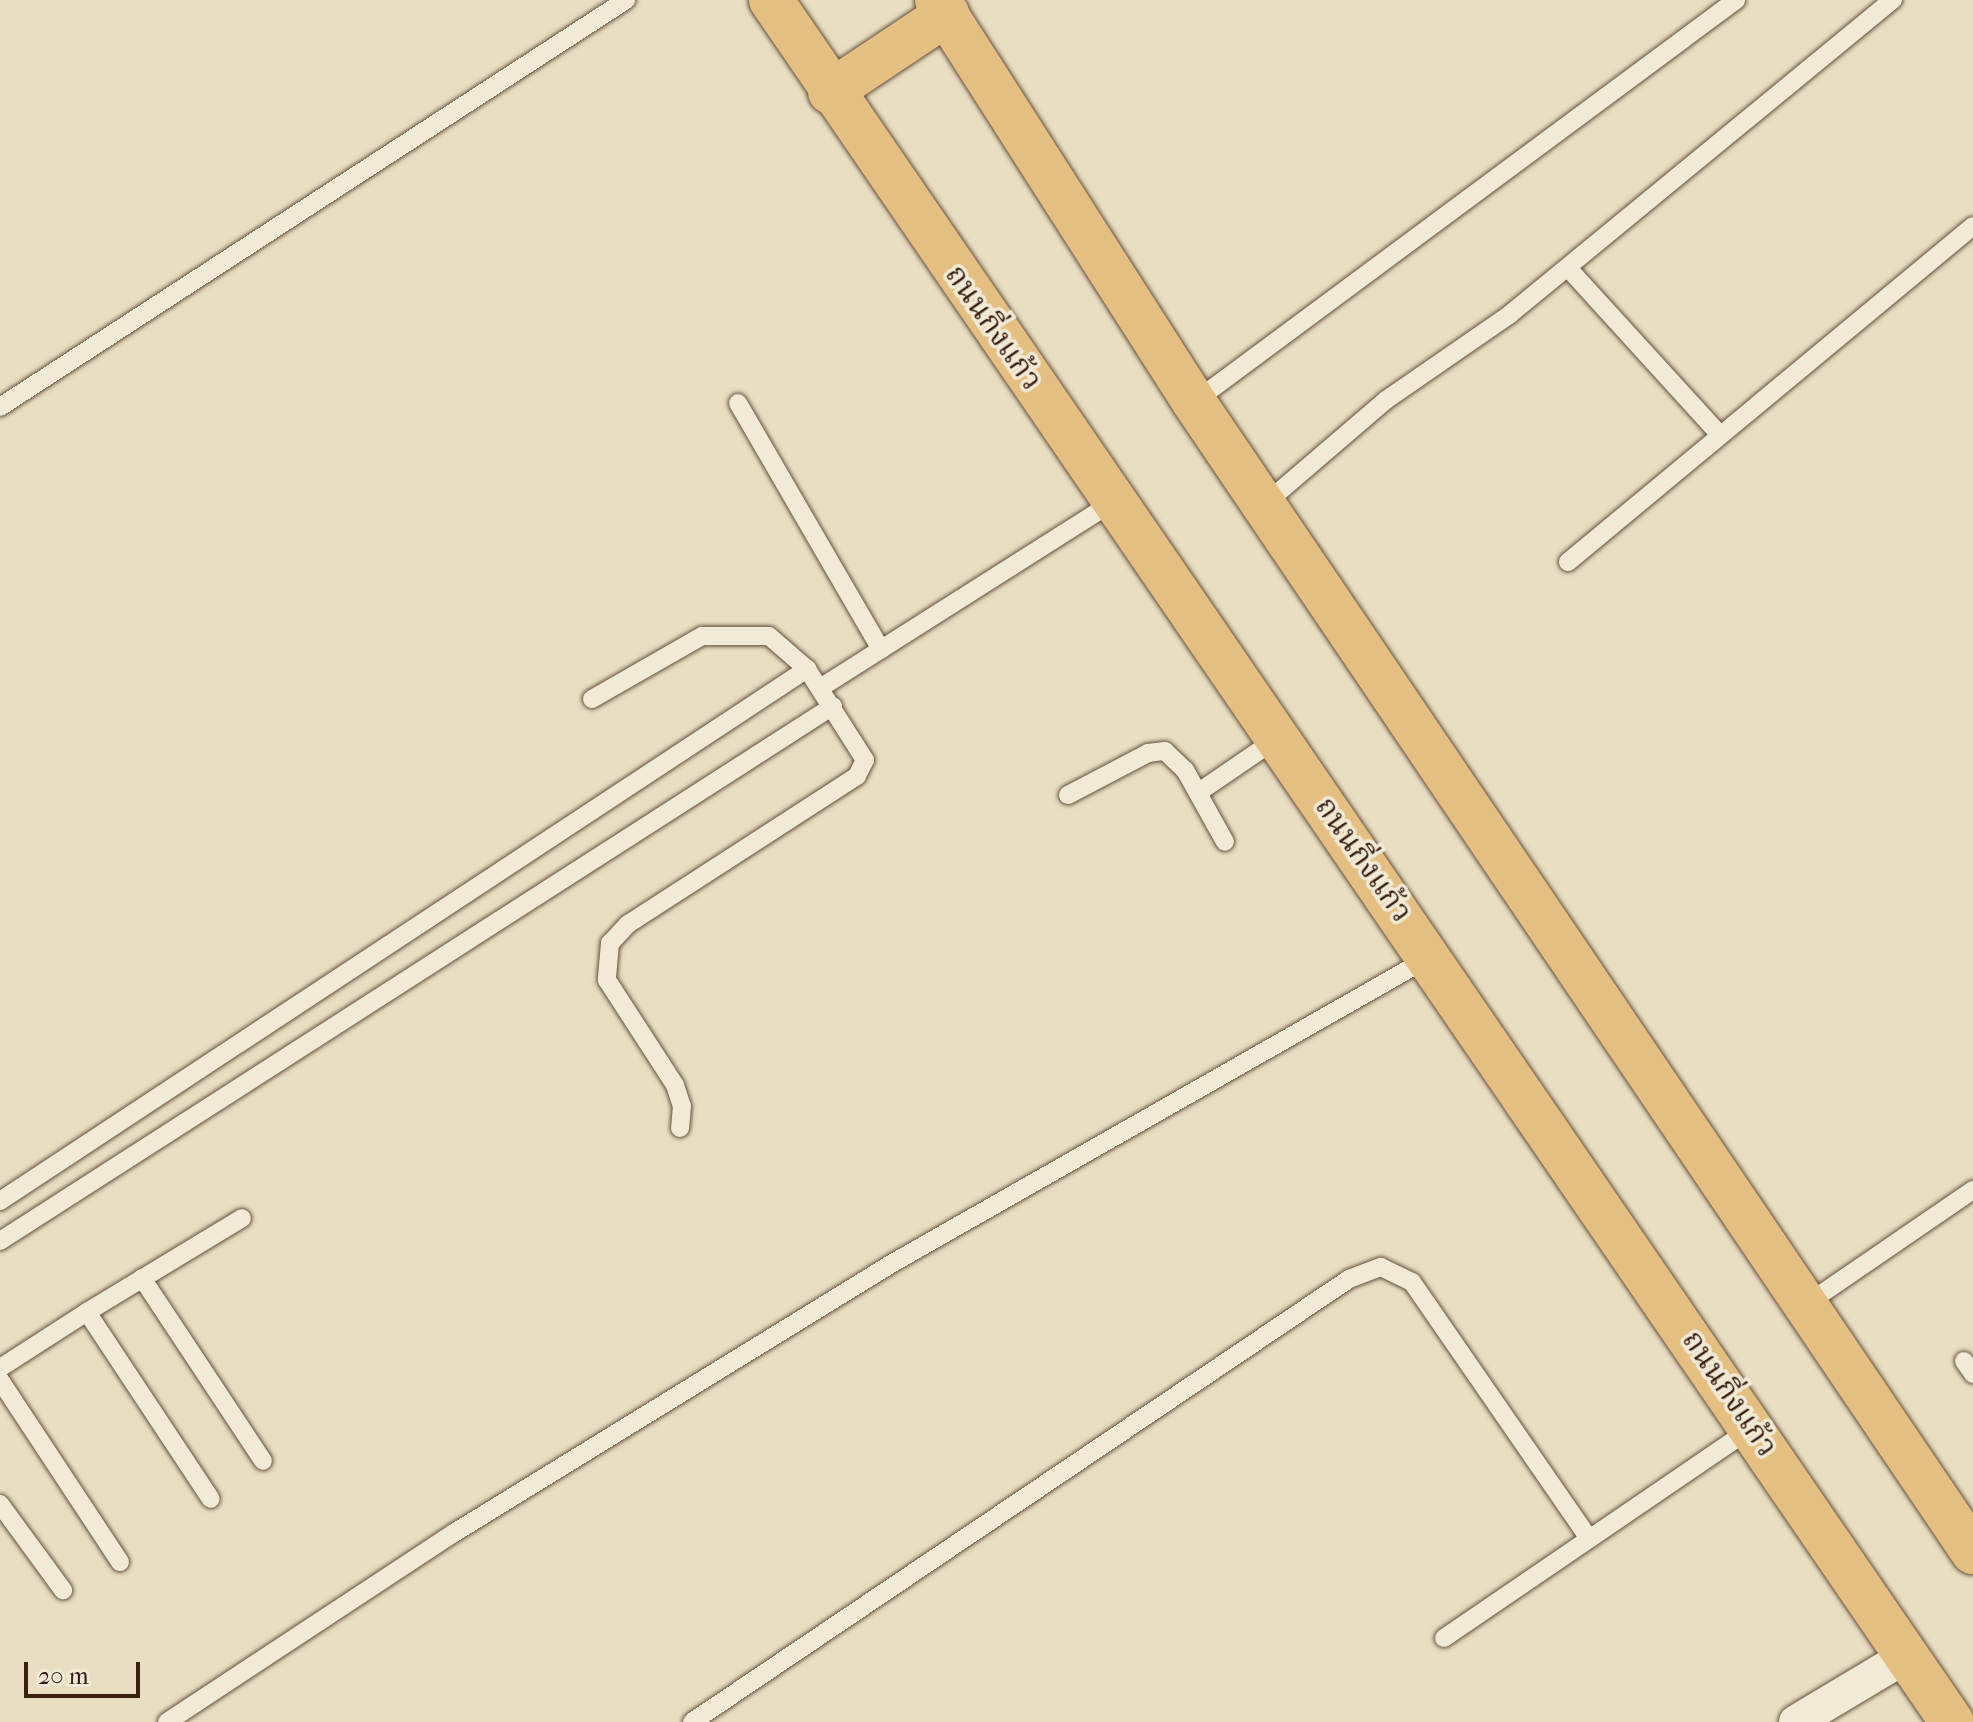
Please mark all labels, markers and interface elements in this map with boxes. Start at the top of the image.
street label: ถนนกิ่งแก้ว [937,258,1049,398]
street label: ถนนกิ่งแก้ว [1307,790,1419,930]
street label: ถนนกิ่งแก้ว [1674,1324,1784,1464]
scale bar [28,1646,144,1696]
text: 20 m [38,1662,89,1690]

